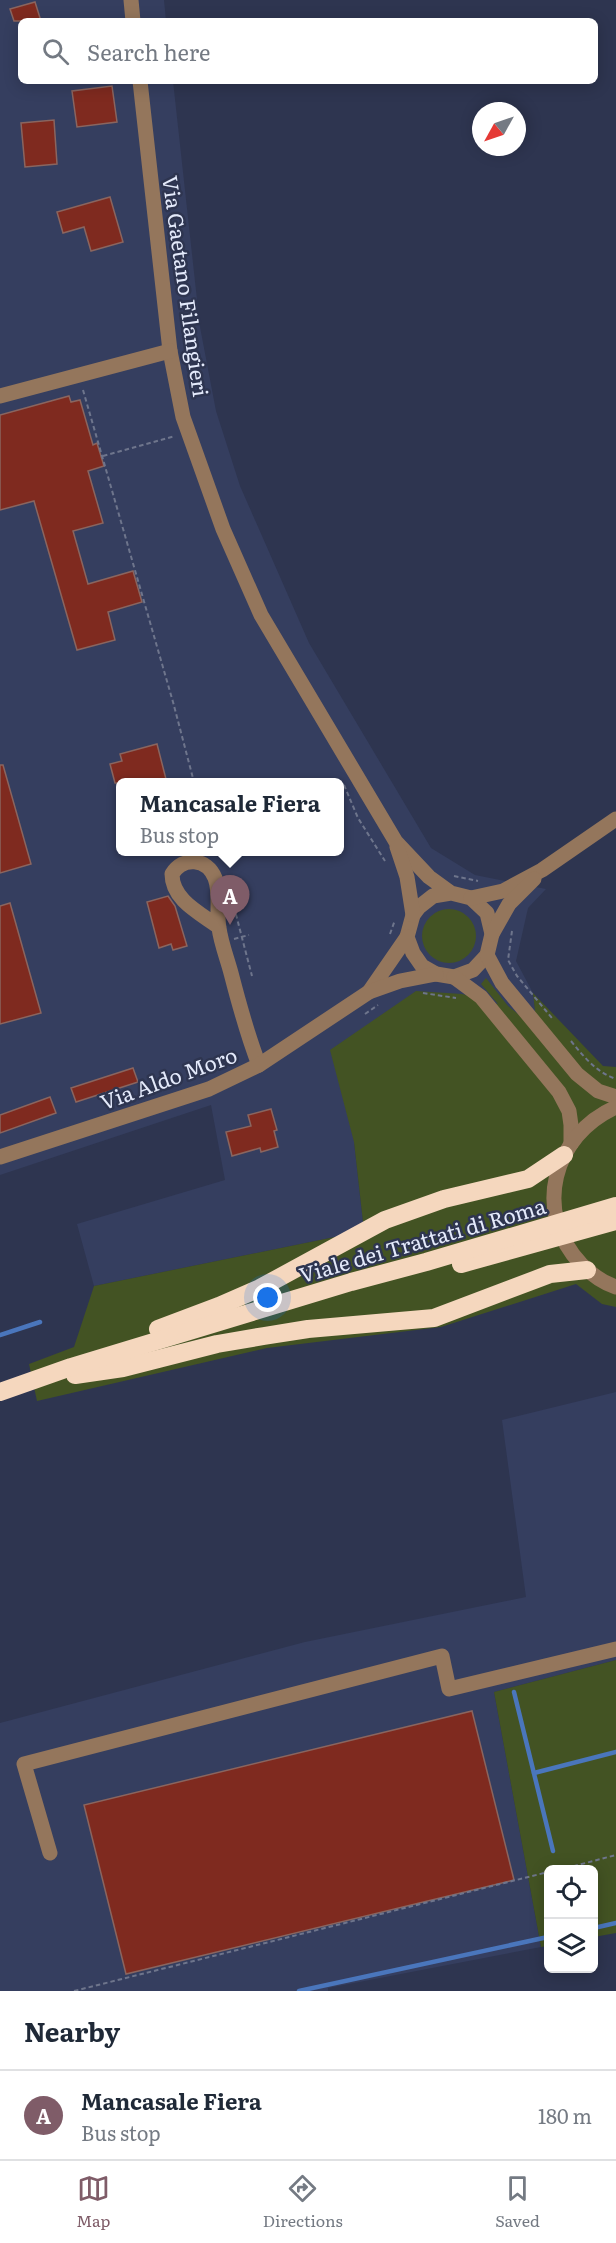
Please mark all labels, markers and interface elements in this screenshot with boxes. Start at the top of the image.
search box [18,18,598,84]
icon: search [39,35,72,68]
text: Search here [87,35,210,68]
north arrow [472,102,526,156]
street label: Via Gaetano Filangieri [156,173,218,399]
popup [116,778,344,856]
text: Mancasale Fiera [140,786,320,819]
text: Bus stop [140,819,219,849]
pin: A [210,876,250,925]
street label: Via Aldo Moro [95,1038,241,1116]
street label: Viale dei Trattati di Roma [295,1189,550,1289]
your location [253,1283,282,1312]
map controls [544,1865,598,1973]
button: locate [544,1865,598,1919]
button: layers [544,1919,598,1973]
text: Nearby [24,2011,120,2050]
text: Mancasale Fiera [81,2084,262,2117]
text: A [36,2100,51,2130]
text: 180 m [538,2100,592,2130]
text: Bus stop [81,2117,161,2147]
tab: Map [76,2172,110,2232]
tab: Directions [263,2172,343,2232]
tab: Saved [495,2172,540,2232]

